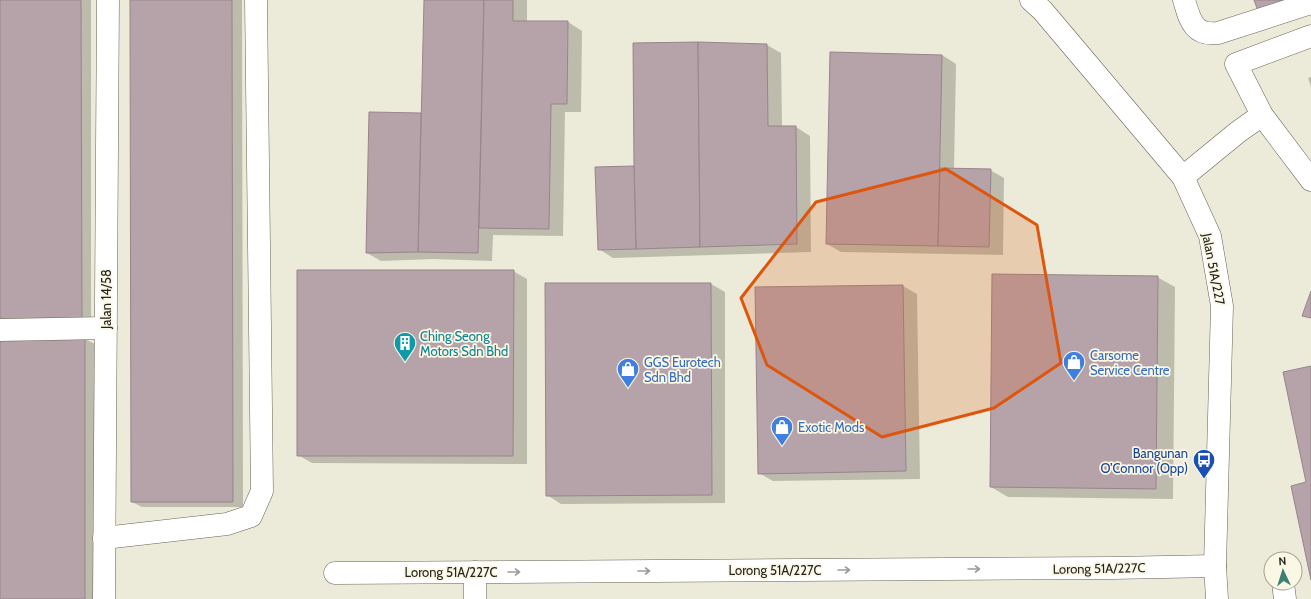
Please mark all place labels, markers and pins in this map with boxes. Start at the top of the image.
place label: Ching Seong Motors Sdn Bhd [420,328,508,359]
building icon: Ching Seong Motors Sdn Bhd [392,330,418,363]
place label: Carsome Service Centre [1090,347,1170,378]
shop icon: Carsome Service Centre [1061,349,1087,382]
place label: GGS Eurotech Sdn Bhd [644,354,721,385]
shop icon: GGS Eurotech Sdn Bhd [615,356,641,389]
shop icon: Exotic Mods [769,414,795,447]
place label: Exotic Mods [798,419,865,435]
place label: Bangunan O’Connor (Opp) [1100,445,1188,476]
bus stop icon: Bangunan O’Connor (Opp) [1191,447,1217,480]

